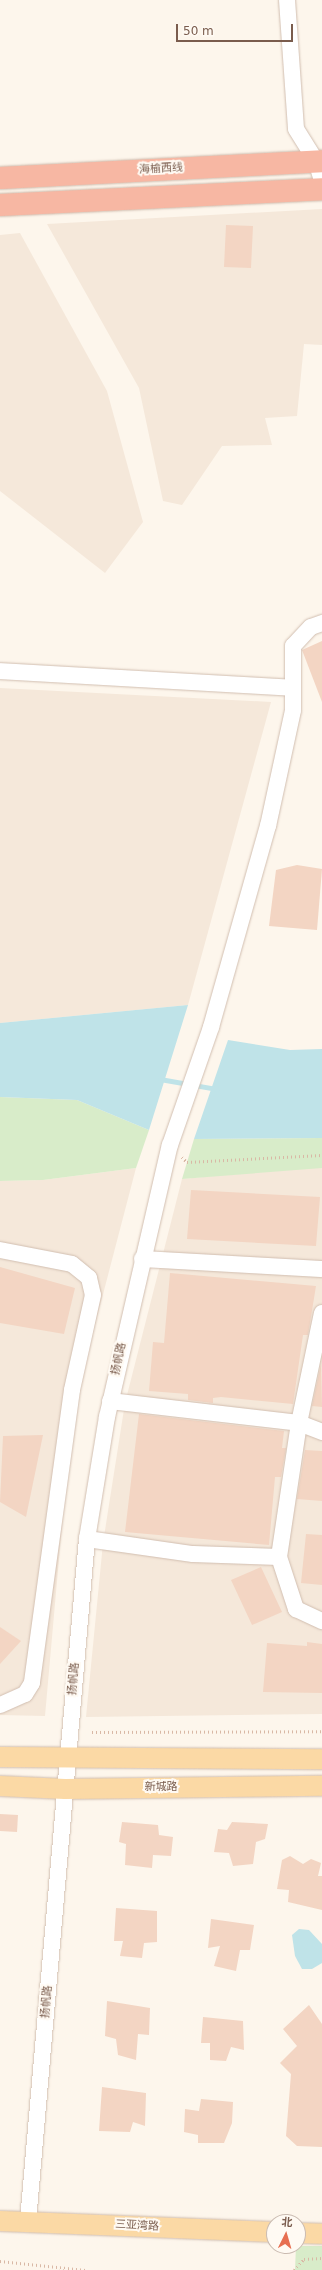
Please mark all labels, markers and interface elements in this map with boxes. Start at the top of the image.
scale bar [178,16,295,42]
text: 50 m [183,24,214,38]
street label: 海榆西线 [139,161,183,177]
street label: 扬帆路 [109,1341,129,1377]
street label: 扬帆路 [66,1662,82,1696]
street label: 新城路 [145,1780,177,1794]
street label: 扬帆路 [39,1985,55,2019]
north arrow [266,2214,306,2254]
text: 北 [281,2216,293,2229]
street label: 三亚湾路 [115,2218,159,2234]

